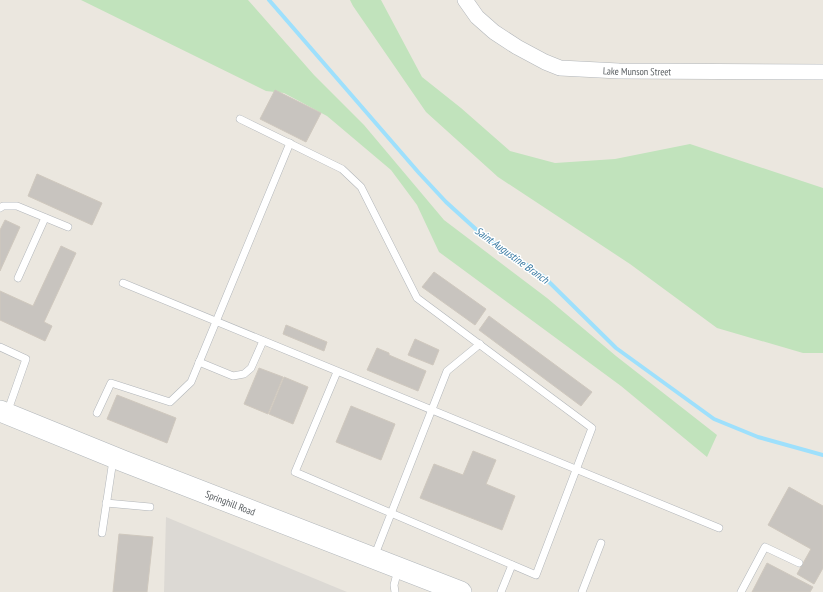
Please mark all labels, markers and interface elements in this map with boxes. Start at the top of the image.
street label: Lake Munson Street [603,64,671,78]
water label: Saint Augustine Branch [472,224,553,287]
street label: Springhill Road [203,488,257,519]

